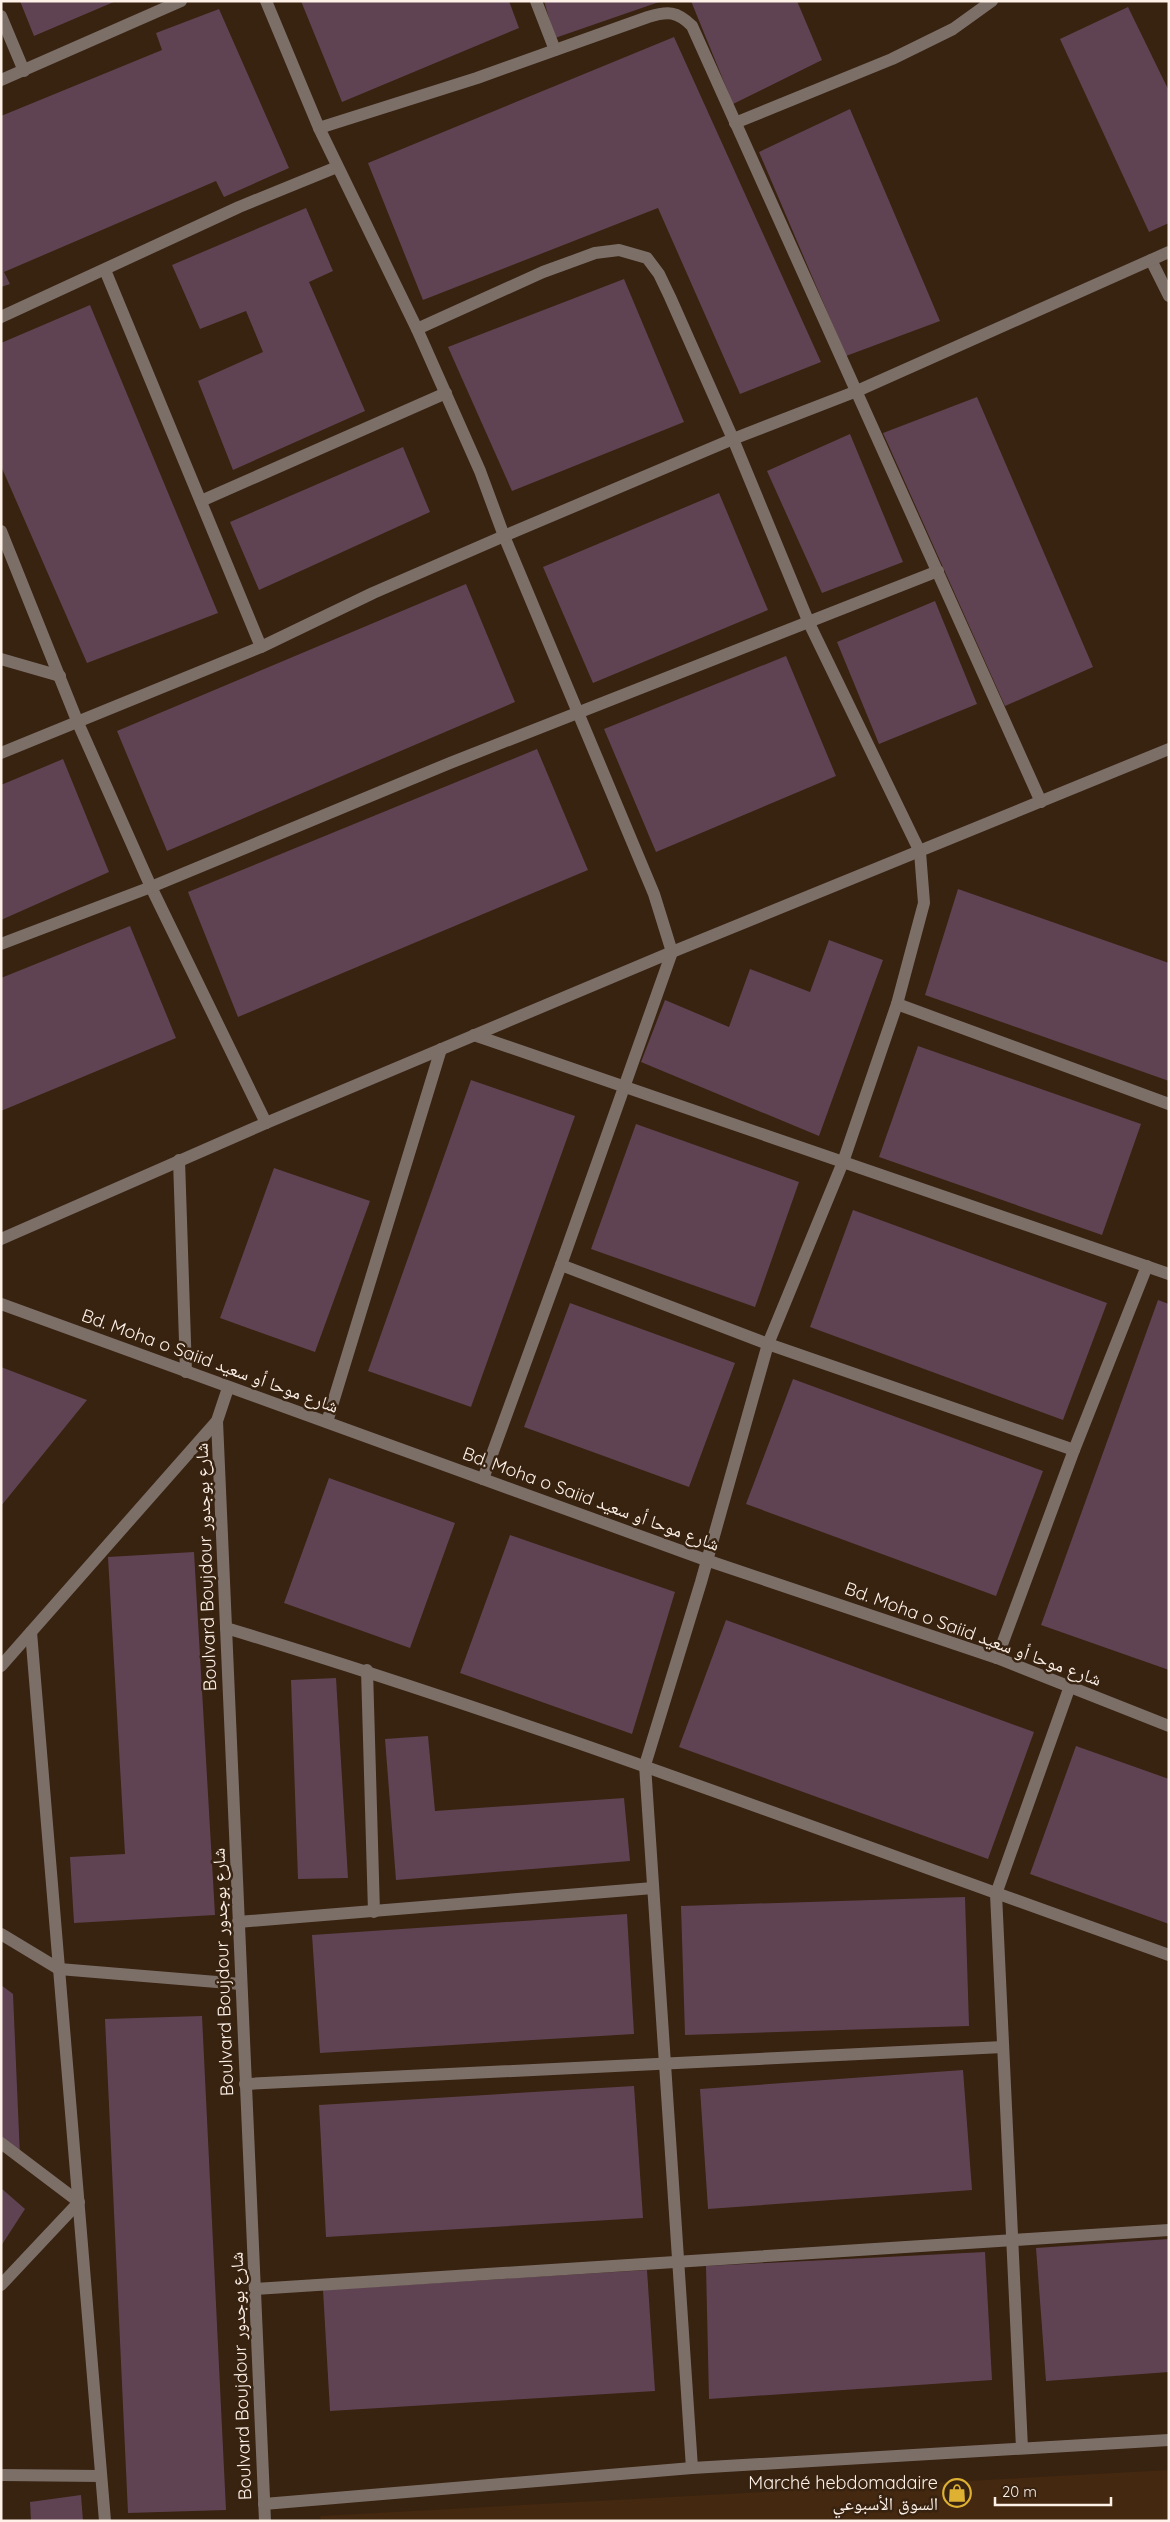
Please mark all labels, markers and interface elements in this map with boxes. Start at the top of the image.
street label: Bd. Moha o Saiid شارع موحا أو سعيد [79,1303,342,1418]
street label: Bd. Moha o Saiid شارع موحا أو سعيد [460,1441,723,1556]
street label: Boulvard Boujdour شارع بوجدور [190,1442,221,1692]
street label: Bd. Moha o Saiid شارع موحا أو سعيد [842,1576,1105,1691]
street label: Boulvard Boujdour شارع بوجدور [207,1847,238,2097]
street label: Boulvard Boujdour شارع بوجدور [225,2251,256,2501]
place label: Marché hebdomadaire السوق الأسبوعي [748,2471,938,2519]
scale bar [995,2474,1111,2506]
shop icon: Marché hebdomadaire السوق الأسبوعي [942,2478,972,2508]
text: 20 m [1002,2482,1037,2501]

